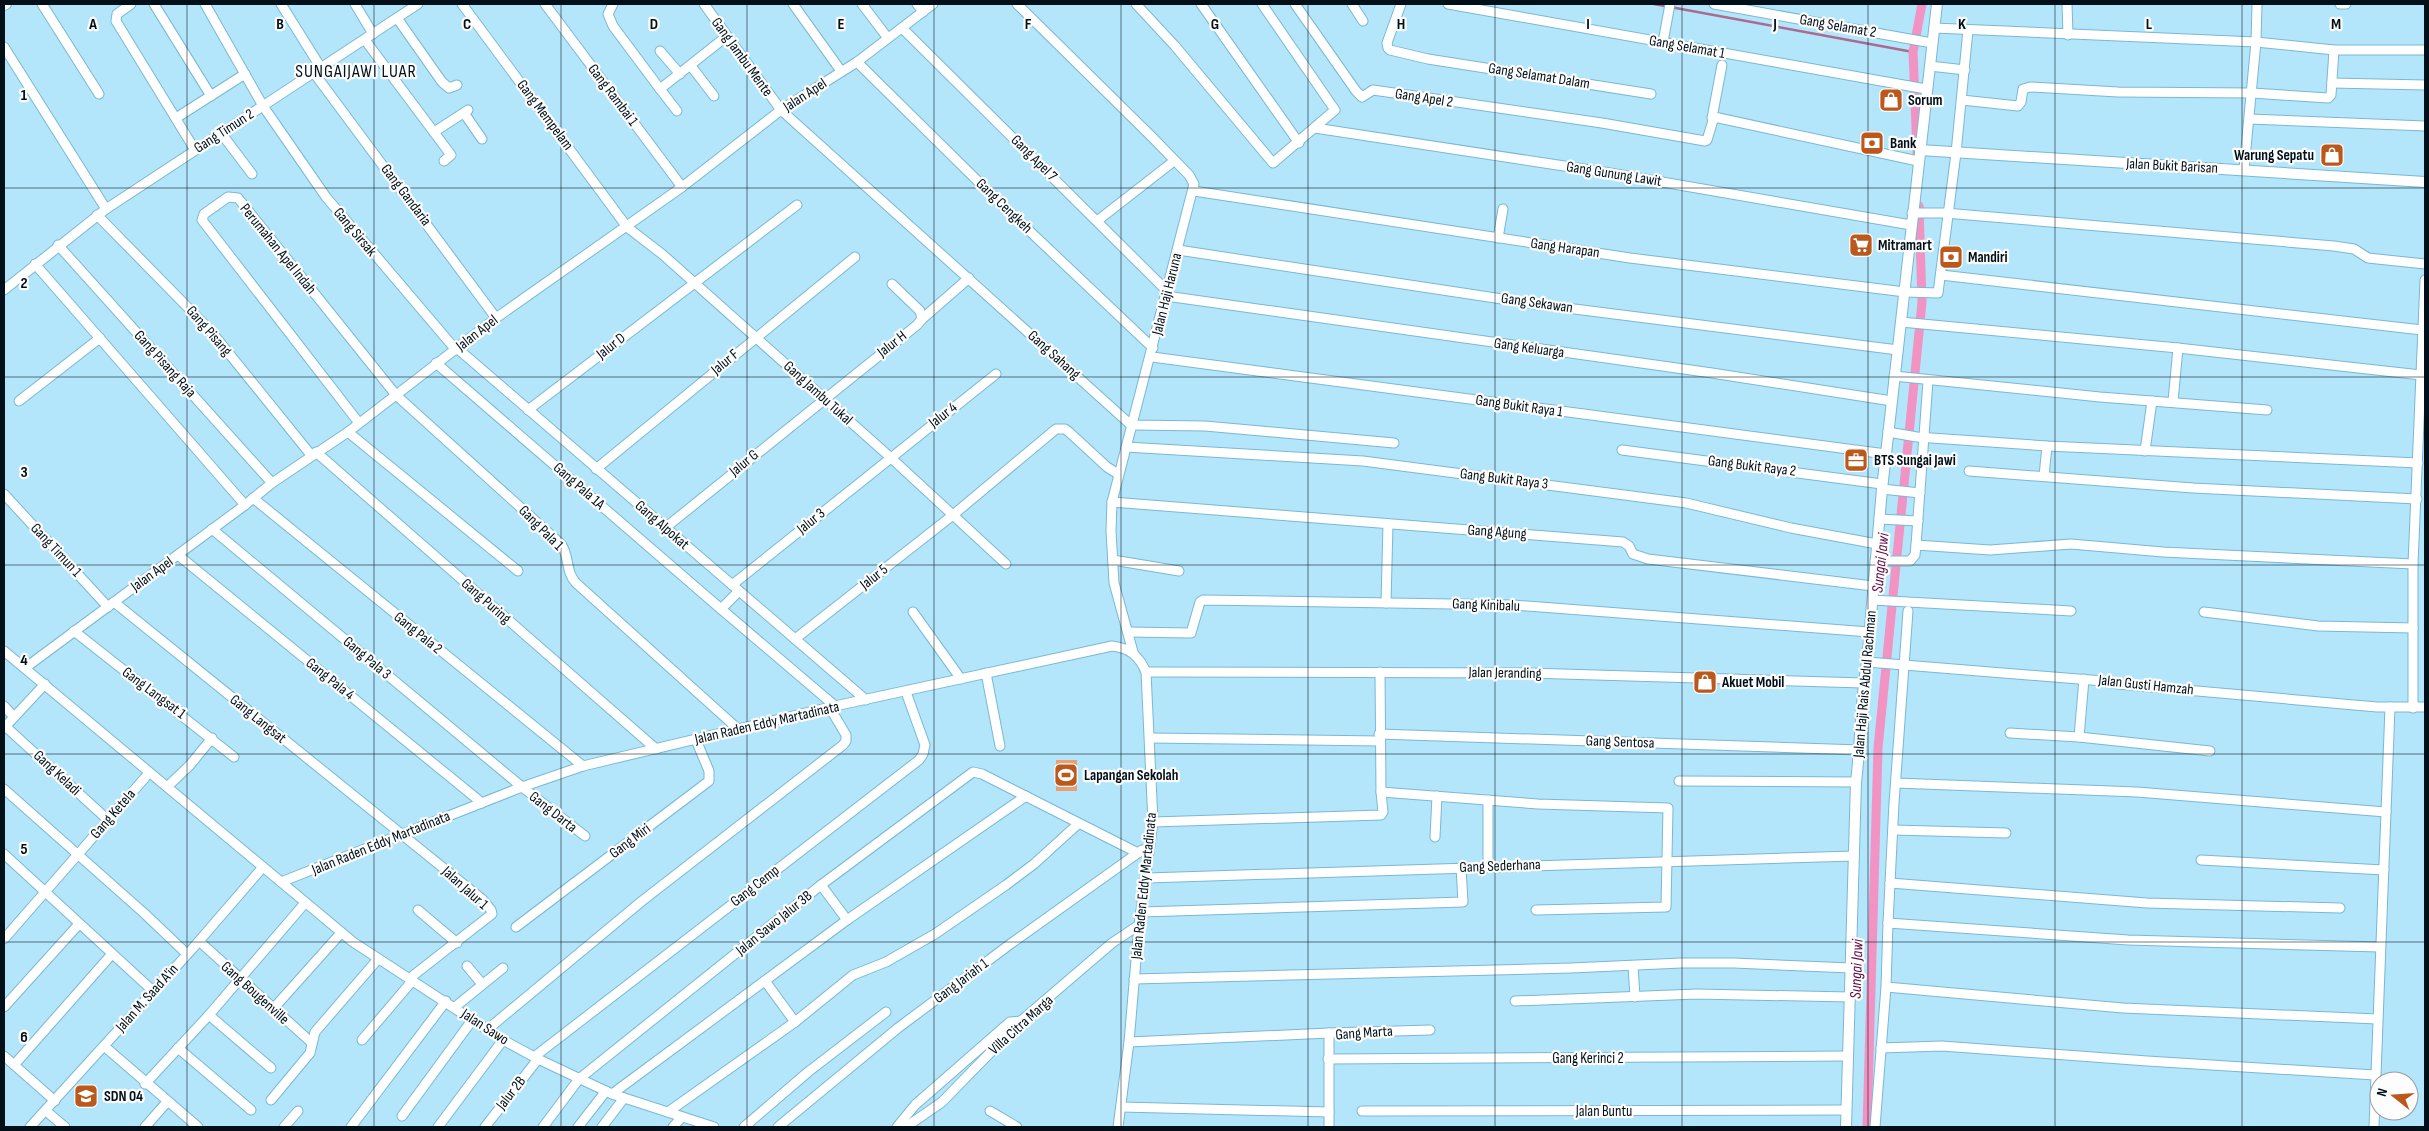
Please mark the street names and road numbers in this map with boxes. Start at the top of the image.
street label: Gang Selamat 2 [1798,10,1878,42]
street label: Gang Jambu Mente [707,14,777,100]
street label: Gang Selamat 1 [1648,31,1727,63]
street label: Gang Selamat Dalam [1487,59,1591,93]
street label: Gang Rambai 1 [584,60,643,130]
street label: Jalan Apel [779,74,830,117]
street label: Gang Mempelam [512,76,578,154]
street label: Gang Apel 2 [1394,84,1454,112]
street label: Gang Timun 2 [190,105,258,157]
street label: Gang Apel 7 [1007,131,1061,185]
street label: Jalan Bukit Barisan [2125,154,2218,178]
street label: Gang Gunung Lawit [1565,157,1663,191]
street label: Gang Gandaria [377,160,436,230]
street label: Gang Cengkeh [972,174,1036,238]
street label: Perumahan Apel Indah [236,200,320,298]
street label: Gang Sirsak [329,204,381,261]
street label: Gang Harapan [1529,234,1601,262]
street label: Jalan Haji Haruna [1147,251,1186,338]
street label: Gang Sekawan [1500,289,1574,317]
street label: Gang Pisang [182,302,236,360]
street label: Jalan Apel [451,311,502,356]
street label: Gang Pisang Raja [130,326,200,402]
street label: Gang Sahang [1024,326,1084,384]
street label: Jalur H [873,327,911,362]
street label: Jalur D [592,329,629,364]
street label: Gang Keluarga [1493,334,1566,362]
street label: Jalur F [706,345,743,380]
street label: Gang Jambu Tukal [779,357,857,429]
street label: Gang Bukit Raya 1 [1474,390,1565,422]
street label: Jalur 4 [924,398,961,433]
street label: Jalur G [725,446,762,481]
street label: Gang Bukit Raya 2 [1707,451,1797,481]
street label: Gang Pala 1A [549,458,609,514]
street label: Gang Bukit Raya 3 [1459,464,1549,494]
street label: Gang Alpokat [631,496,693,554]
street label: Gang Pala 1 [514,501,568,555]
street label: Jalur 3 [792,504,829,539]
street label: Gang Timun 1 [26,519,86,581]
street label: Gang Agung [1467,520,1527,544]
street label: Jalan Apel [126,552,177,596]
street label: Jalur 5 [855,560,892,595]
street label: Gang Puring [457,574,515,628]
street label: Gang Kinibalu [1452,594,1520,616]
street label: Gang Pala 2 [390,608,446,658]
street label: Jalan Haji Rais Abdul Rachman [1849,610,1881,759]
street label: Gang Pala 3 [339,632,395,684]
street label: Gang Pala 4 [302,654,358,704]
street label: Gang Langsat 1 [118,663,190,724]
street label: Jalan Jeranding [1467,663,1542,683]
street label: Jalan Gusti Hamzah [2096,670,2195,699]
street label: Gang Langsat [226,690,290,748]
street label: Jalan Raden Eddy Martadinata [692,697,841,749]
street label: Gang Sentosa [1585,731,1655,753]
street label: Gang Keladi [29,746,85,800]
street label: Gang Ketela [86,785,140,843]
street label: Gang Darta [525,787,581,837]
street label: Jalan Raden Eddy Martadinata [308,806,453,880]
street label: Jalan Raden Eddy Martadinata [1127,811,1161,961]
street label: Gang Miri [606,819,655,863]
street label: Gang Sederhana [1459,855,1541,877]
street label: Gang Cemp [727,861,783,911]
street label: Jalan Jalur 1 [437,862,493,914]
street label: Jalan Sawo Jalur 3B [731,886,816,960]
street label: Gang Jariah 1 [930,954,993,1008]
street label: Gang Bougenville [217,957,293,1029]
street label: Jalan M. Saad A'in [111,960,182,1037]
street label: Villa Citra Marga [985,991,1057,1059]
street label: Jalan Sawo [457,1004,512,1049]
street label: Gang Marta [1335,1022,1394,1044]
street label: Gang Kerinci 2 [1552,1049,1624,1068]
street label: Jalur 2B [491,1072,530,1114]
street label: Jalan Buntu [1575,1102,1632,1121]

